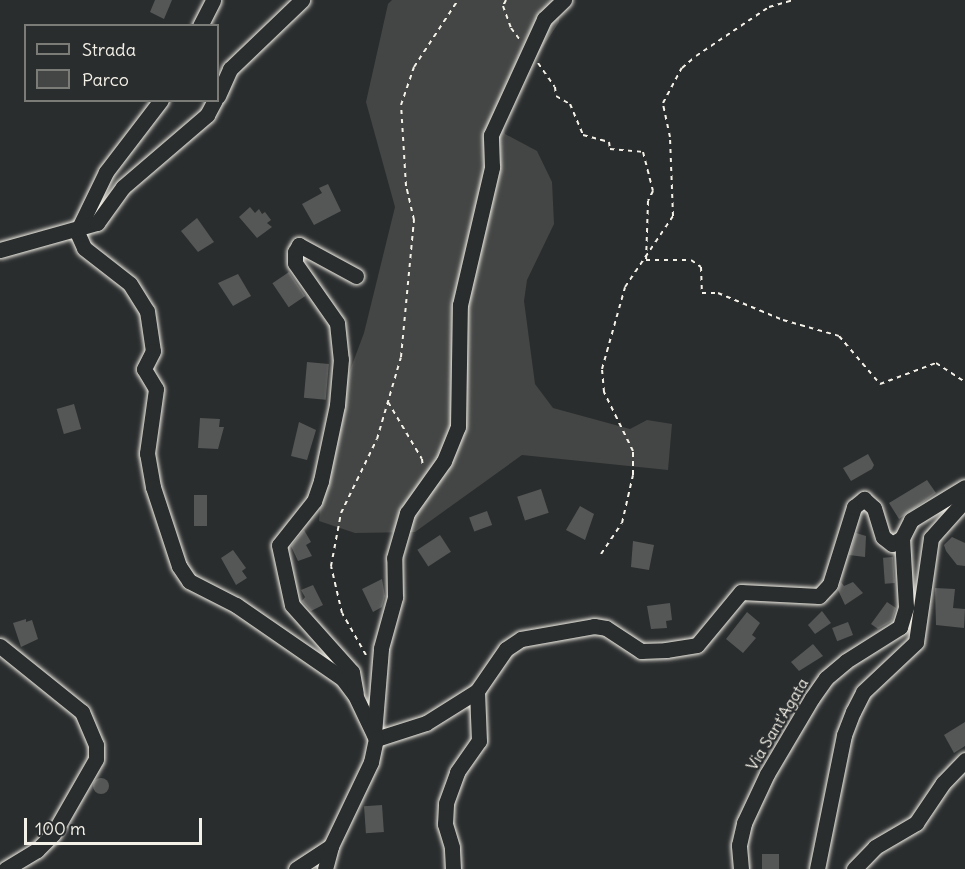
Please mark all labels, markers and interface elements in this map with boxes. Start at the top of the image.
legend [24,24,219,102]
text: Strada [82,38,136,61]
text: Parco [82,68,129,91]
street label: Via Sant'Agata [742,674,812,774]
scale bar [27,806,206,844]
text: 100 m [35,817,86,840]

